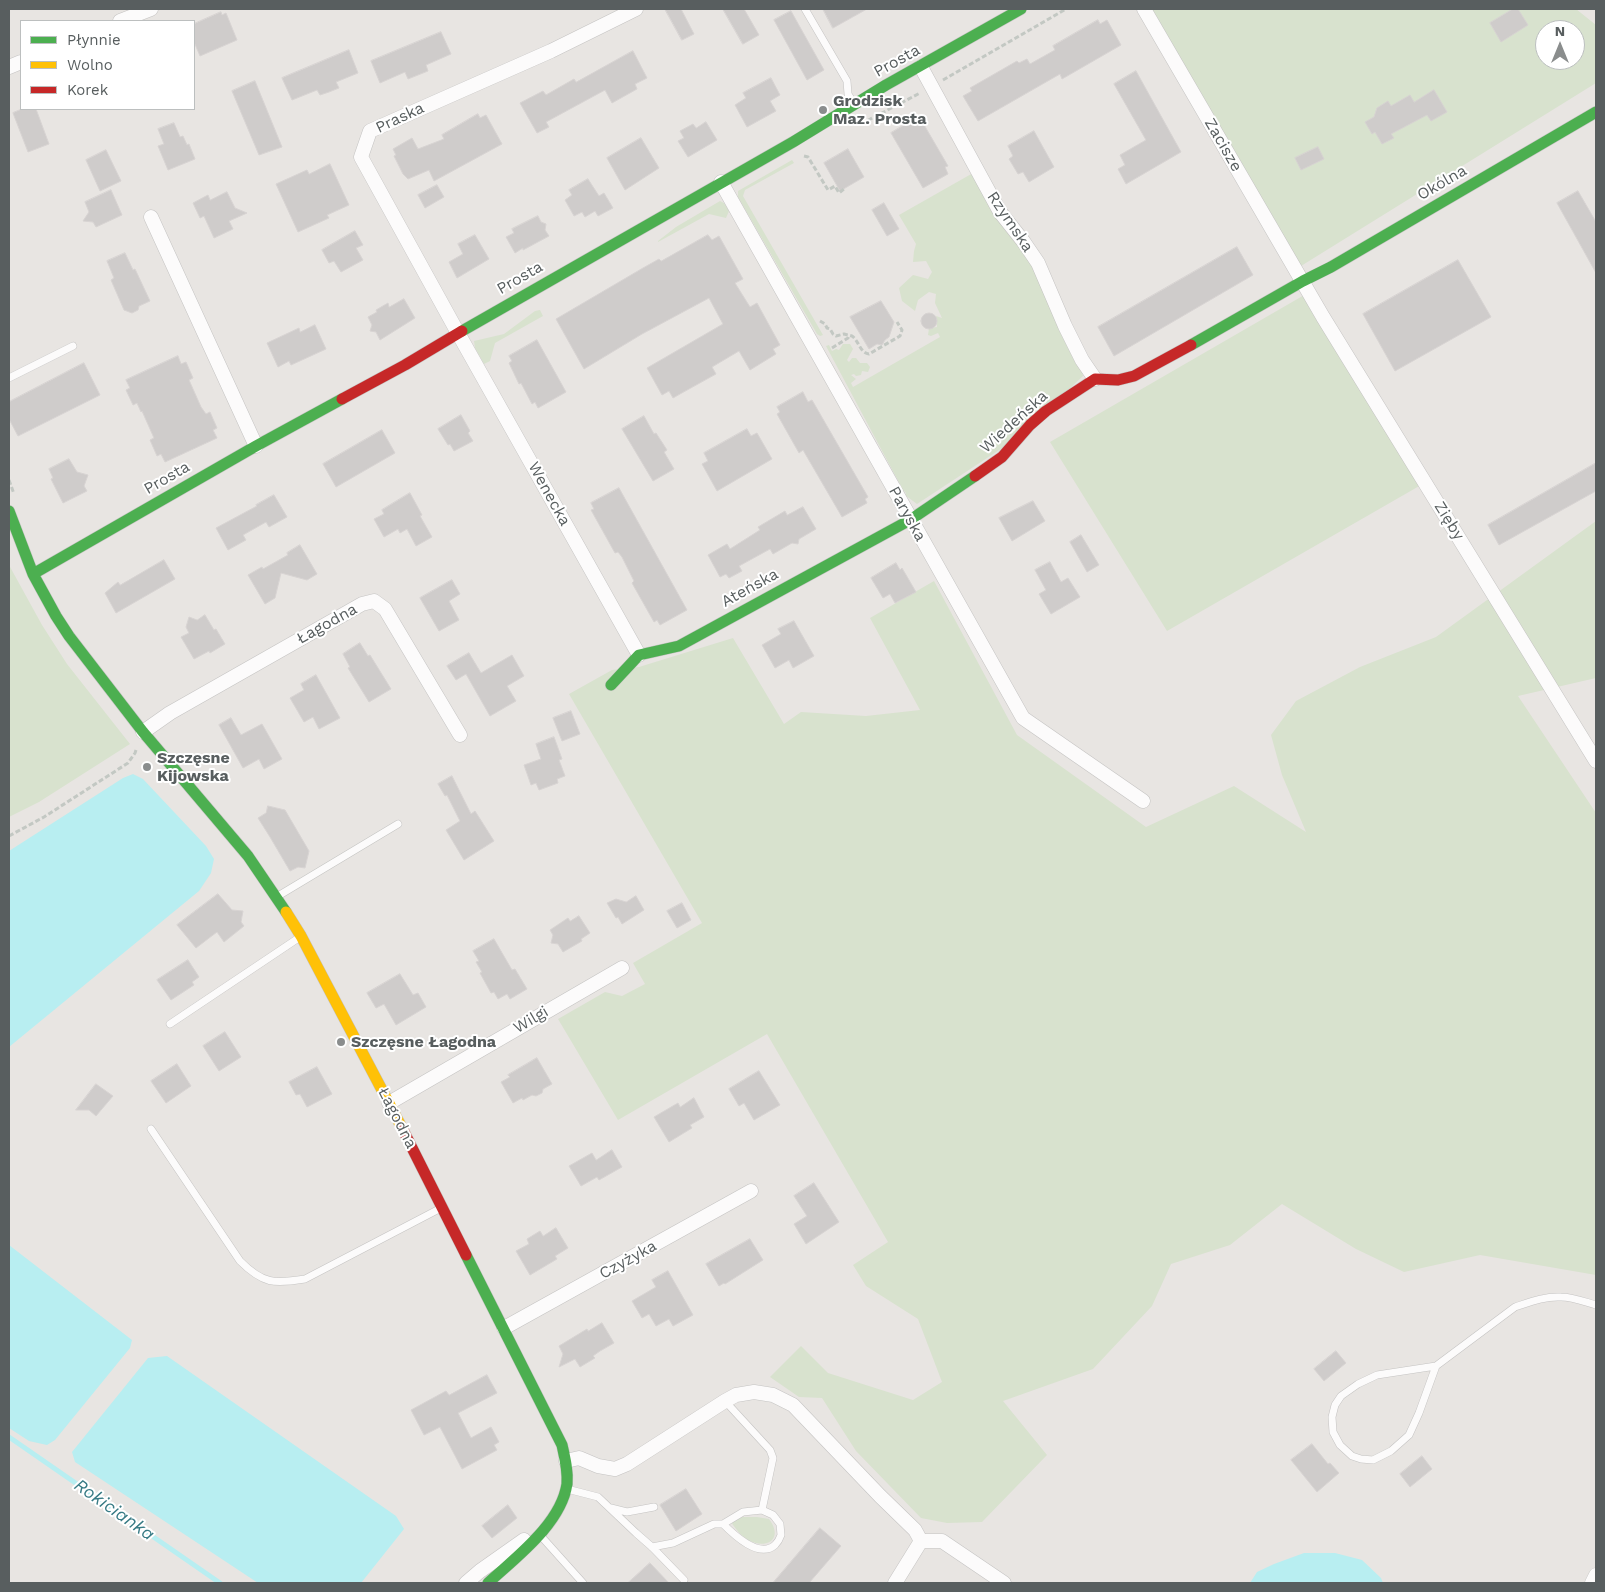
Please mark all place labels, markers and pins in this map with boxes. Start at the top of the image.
place label: Grodzisk Maz. Prosta [833,91,926,129]
marker: Grodzisk Maz. Prosta [817,104,829,116]
place label: Szczęsne Kijowska [157,748,230,786]
marker: Szczęsne Kijowska [141,761,153,773]
place label: Szczęsne Łagodna [351,1032,496,1052]
marker: Szczęsne Łagodna [335,1036,347,1048]

